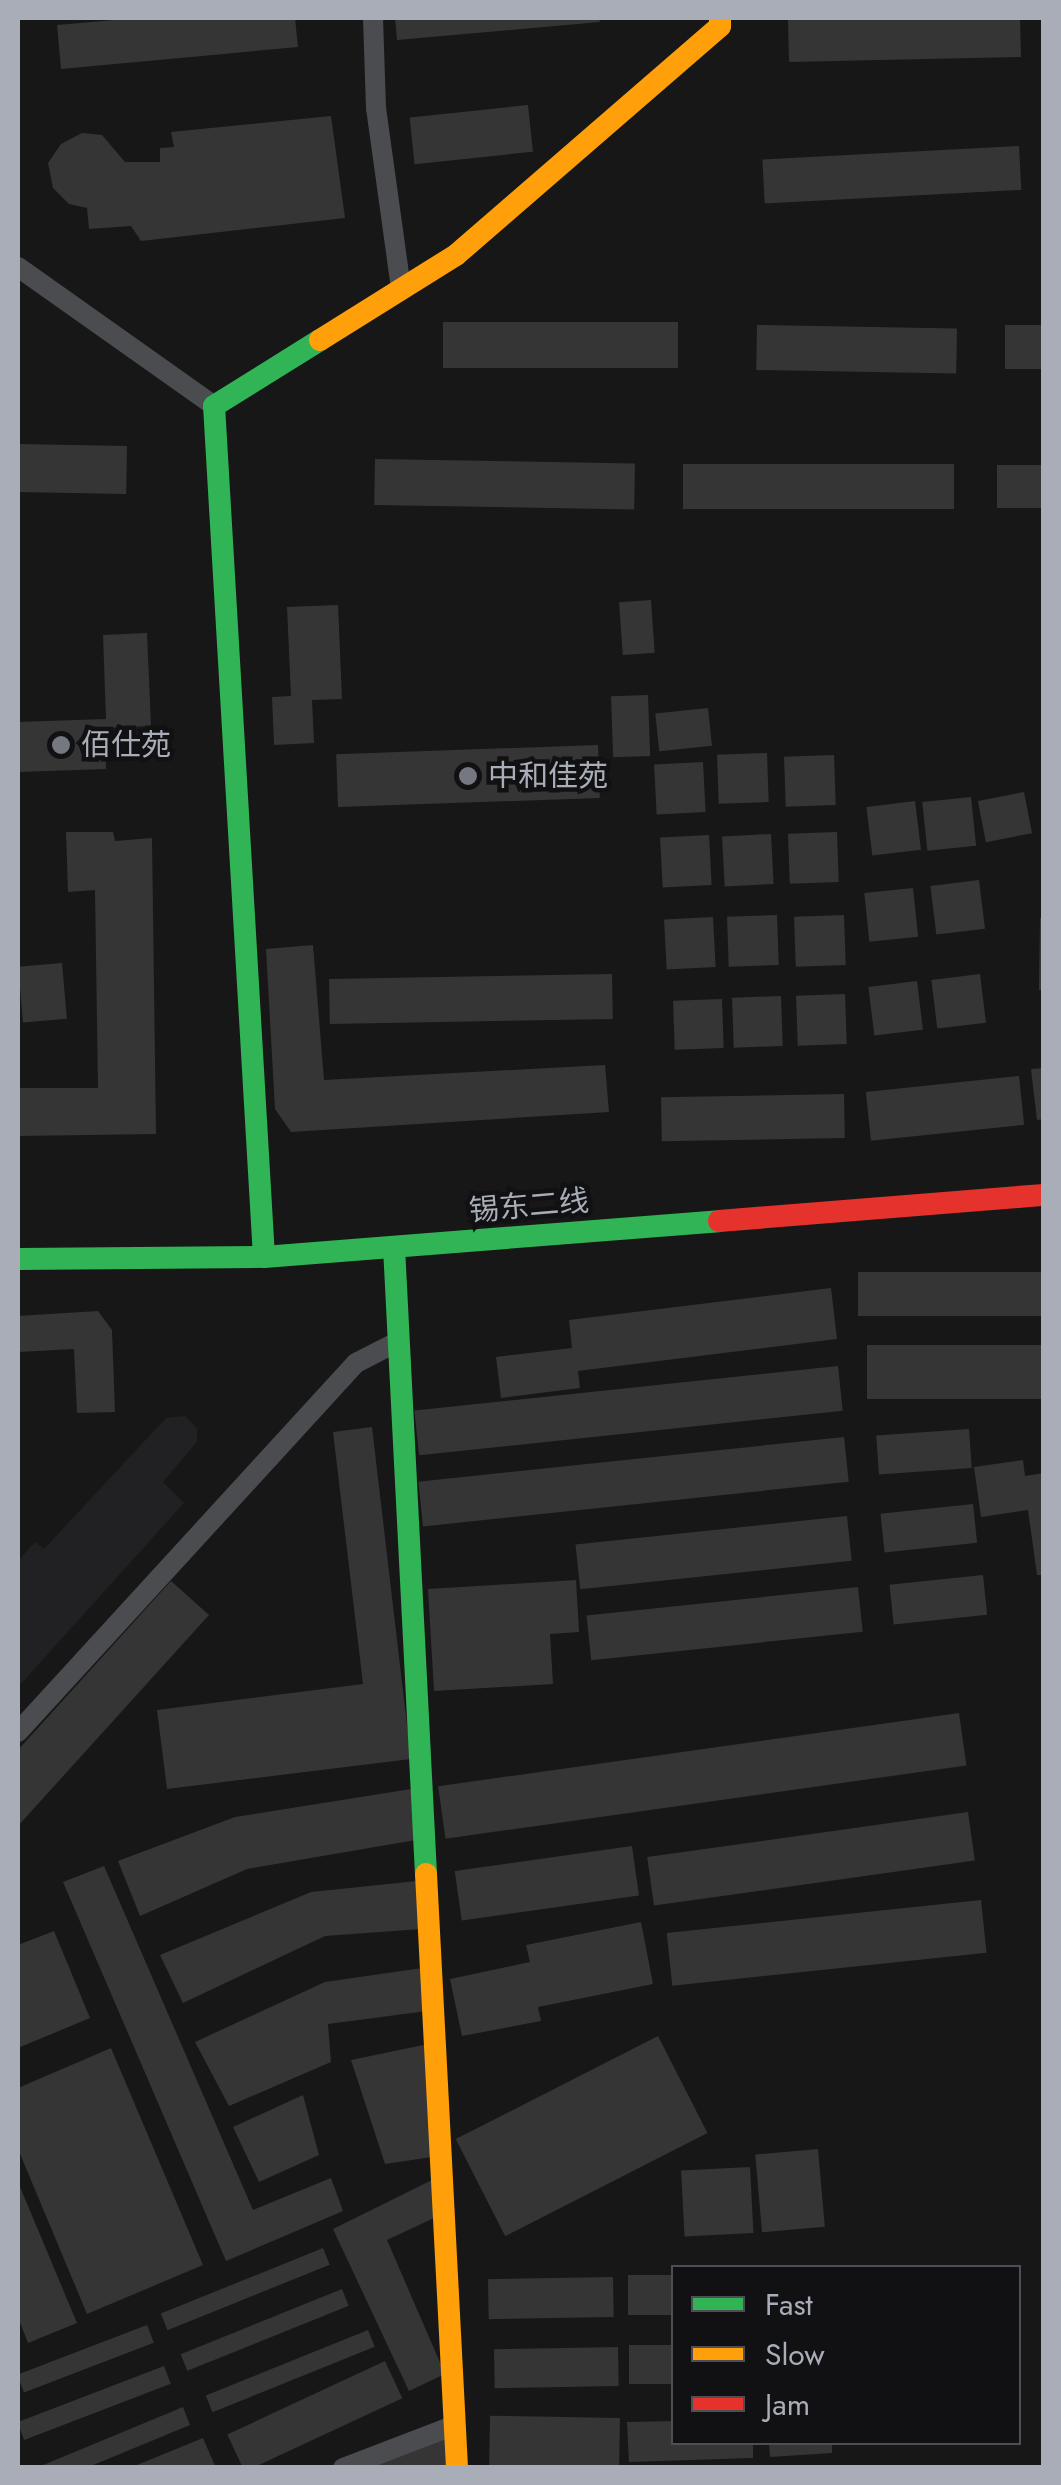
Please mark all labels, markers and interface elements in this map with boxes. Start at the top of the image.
place label: 佰仕苑 [81,727,171,763]
marker: 佰仕苑 [50,734,72,756]
place label: 中和佳苑 [488,758,608,794]
marker: 中和佳苑 [457,765,479,787]
street label: 锡东二线 [468,1183,590,1229]
legend [671,2265,1021,2445]
text: Fast [765,2283,813,2326]
text: Slow [765,2333,825,2376]
text: Jam [765,2383,810,2426]

